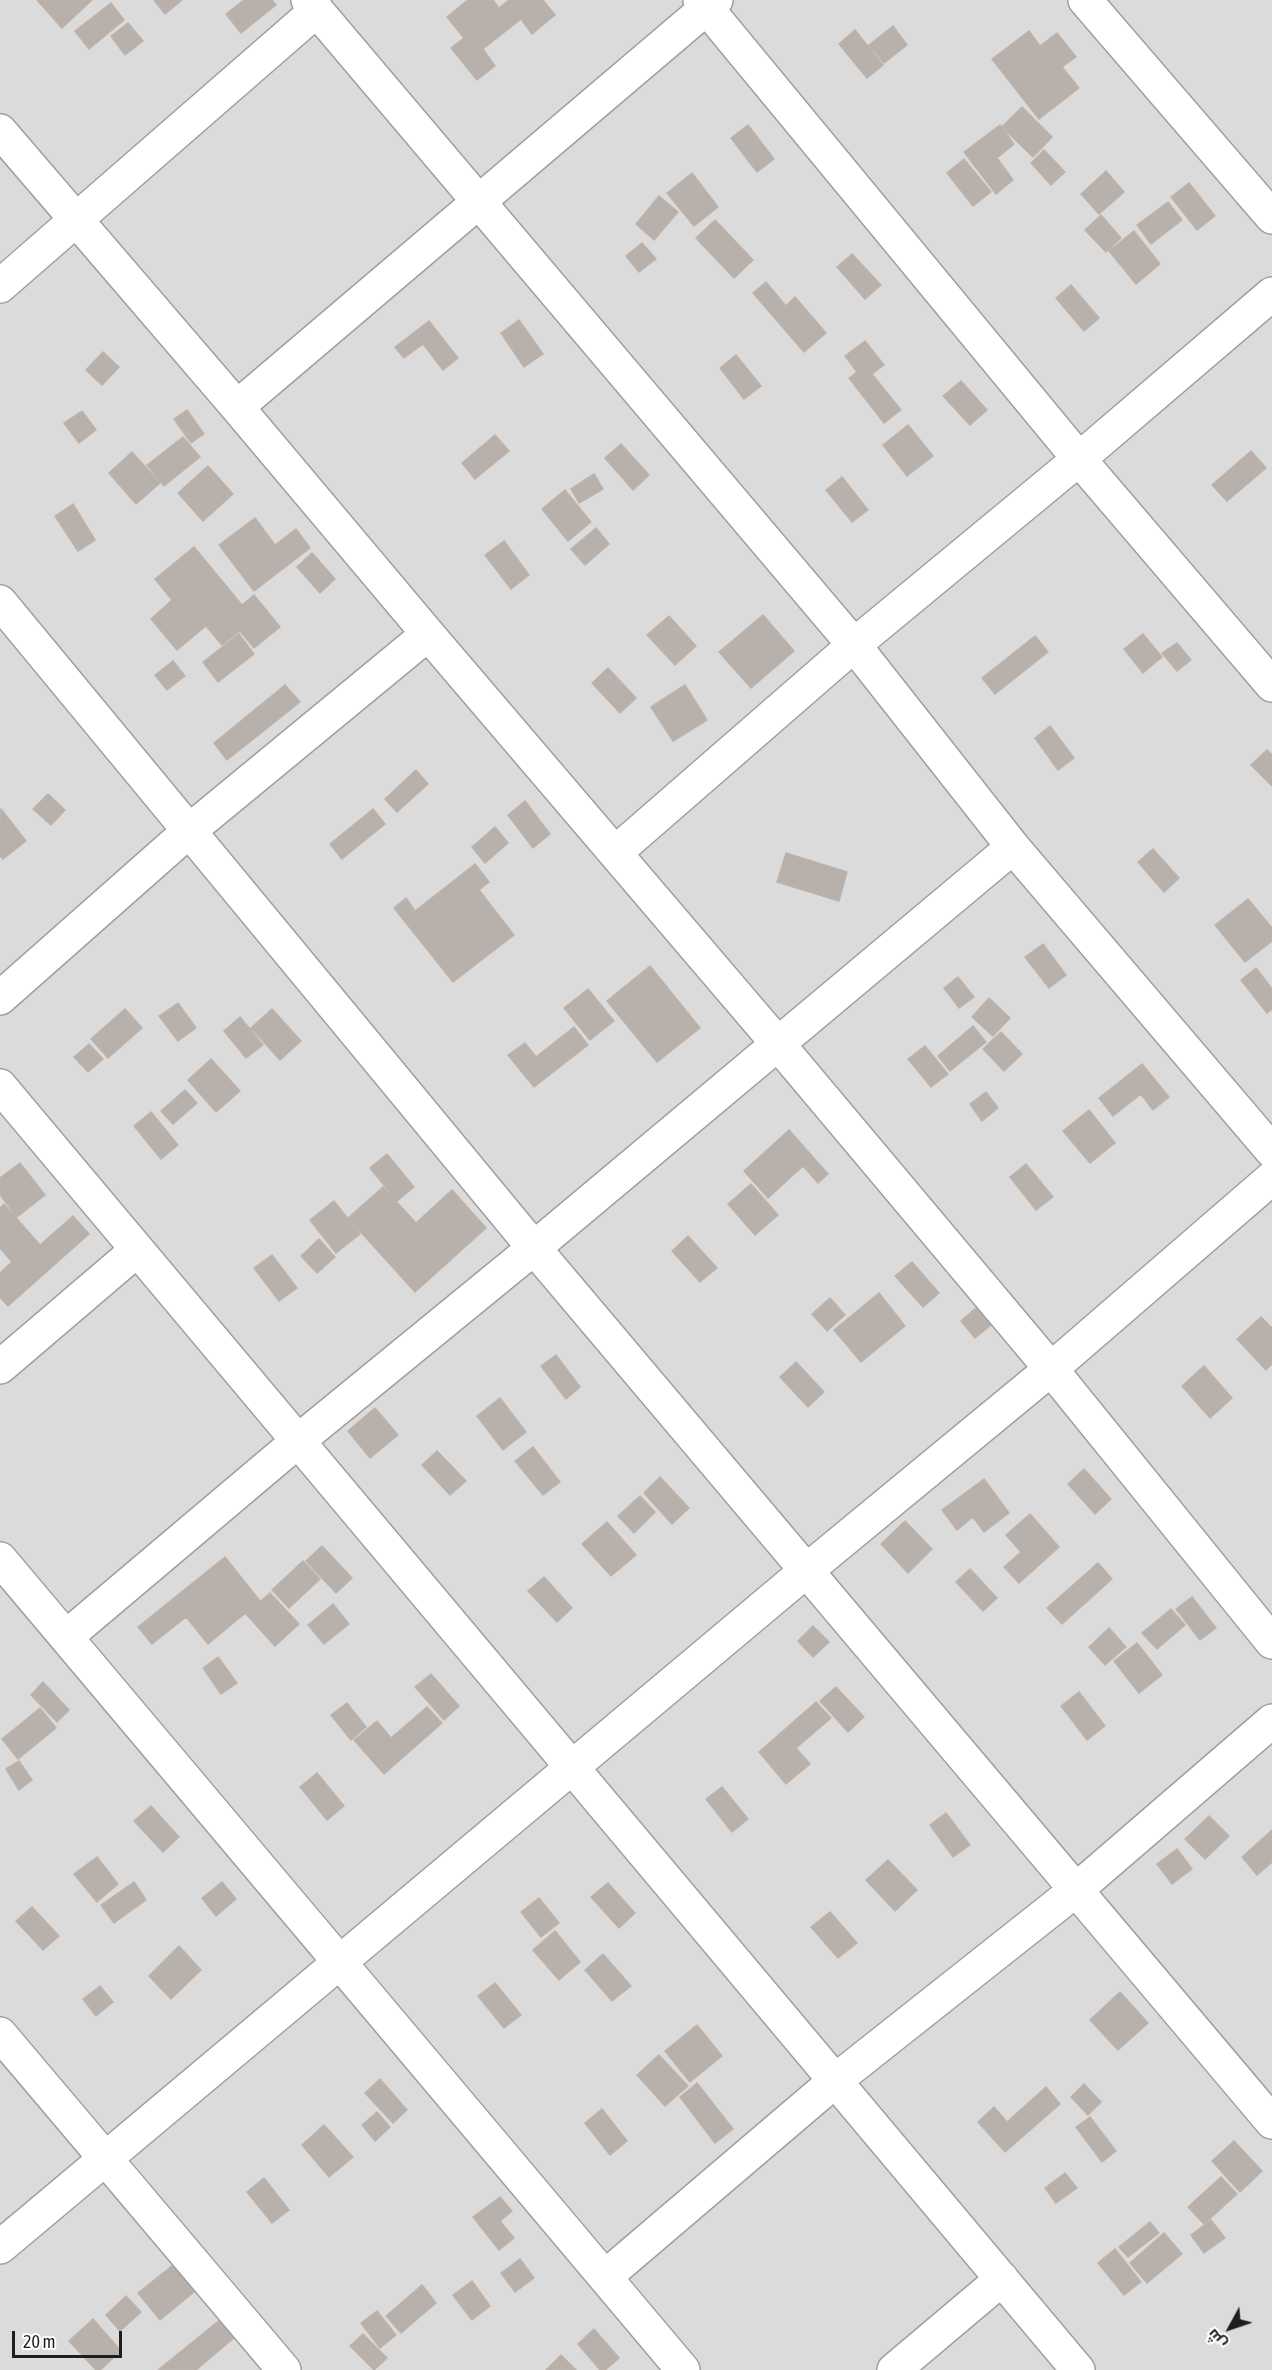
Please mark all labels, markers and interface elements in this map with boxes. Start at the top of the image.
north arrow [1200,2298,1260,2358]
scale bar [15,2319,124,2357]
text: ش [1203,2326,1230,2353]
text: 20 m [23,2331,55,2352]

